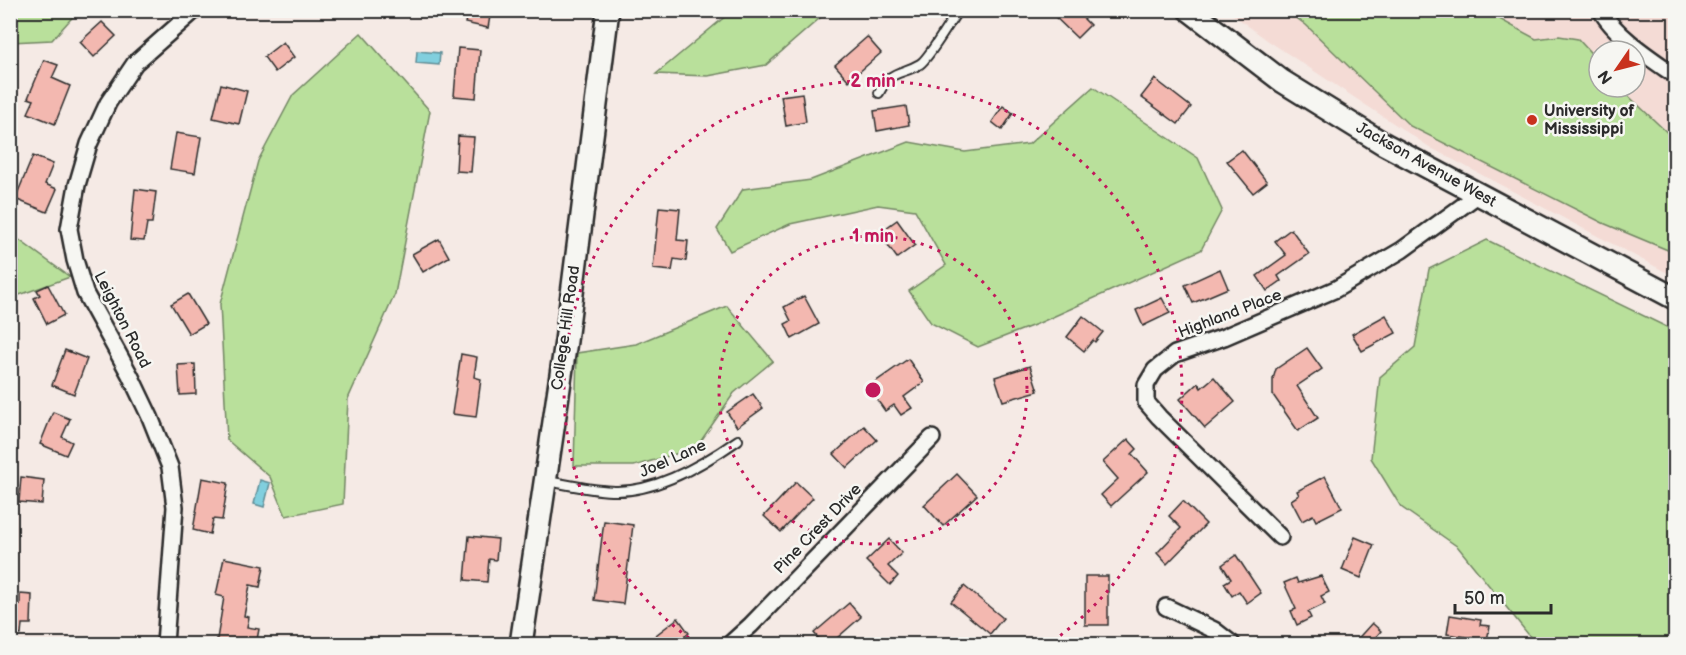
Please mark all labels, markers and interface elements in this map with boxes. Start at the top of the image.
north arrow [1587,39,1647,99]
text: N [1595,66,1617,87]
text: 2 min [850,71,896,92]
place label: University of Mississippi [1544,102,1635,139]
marker: University of Mississippi [1525,113,1539,127]
street label: Jackson Avenue West [1353,119,1499,211]
text: 1 min [852,226,894,247]
street label: College Hill Road [548,264,584,392]
street label: Leighton Road [90,269,154,371]
street label: Highland Place [1176,285,1285,342]
centre of rings [863,380,883,400]
street label: Joel Lane [637,436,710,482]
street label: Pine Crest Drive [770,480,866,578]
scale bar [1455,577,1551,615]
text: 50 m [1464,588,1505,609]

